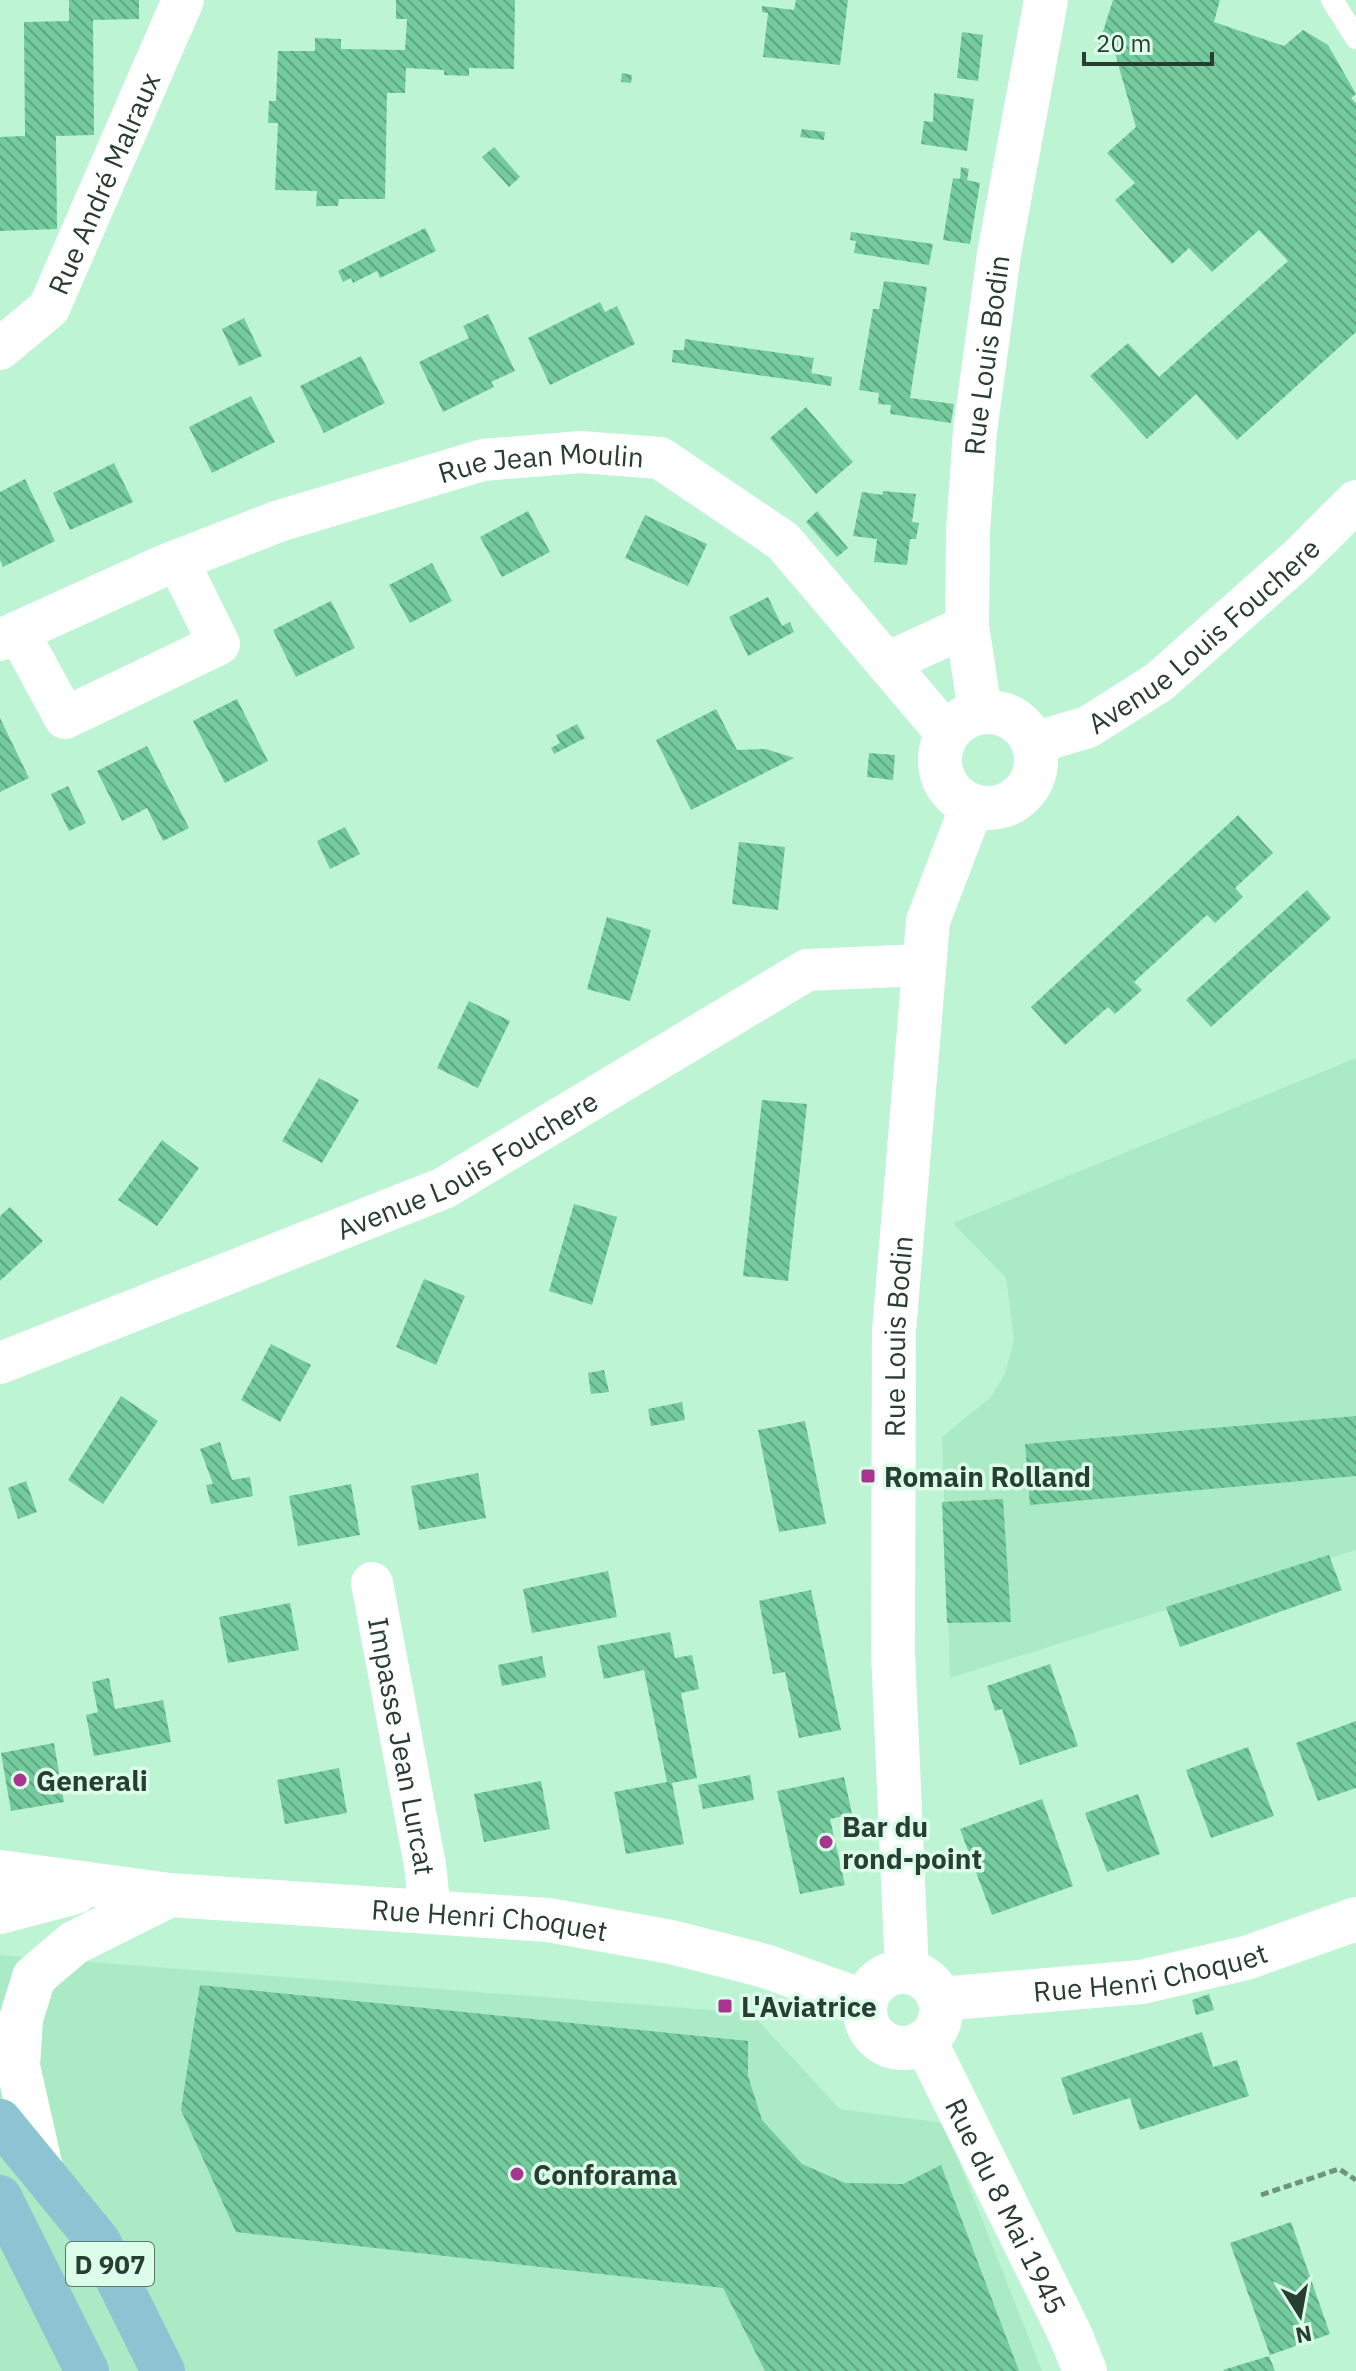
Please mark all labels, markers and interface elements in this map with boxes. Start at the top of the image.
scale bar [1084,16,1212,66]
text: 20 m [1096,27,1151,59]
street label: Rue André Malraux [39,66,168,300]
street label: Rue Louis Bodin [955,253,1017,456]
street label: Rue Jean Moulin [433,433,645,491]
street label: Avenue Louis Fouchere [1080,530,1327,741]
street label: Avenue Louis Fouchere [331,1082,604,1247]
street label: Rue Louis Bodin [875,1234,920,1437]
place label: Romain Rolland [884,1458,1091,1495]
marker: Romain Rolland [859,1467,877,1485]
street label: Impasse Jean Lurcat [360,1614,444,1877]
place label: Generali [36,1762,148,1799]
marker: Generali [11,1771,29,1789]
place label: Bar du rond-point [842,1808,982,1877]
marker: Bar du rond-point [817,1833,835,1851]
street label: Rue Henri Choquet [370,1890,611,1949]
street label: Rue Henri Choquet [1032,1933,1272,2010]
place label: L'Aviatrice [741,1988,877,2025]
marker: L'Aviatrice [716,1997,734,2015]
street label: Rue du 8 Mai 1945 [938,2092,1076,2320]
place label: Conforama [533,2156,677,2193]
marker: Conforama [508,2165,526,2183]
road number: D 907 [66,2242,154,2286]
north arrow [1260,2275,1340,2355]
text: N [1293,2319,1315,2351]

